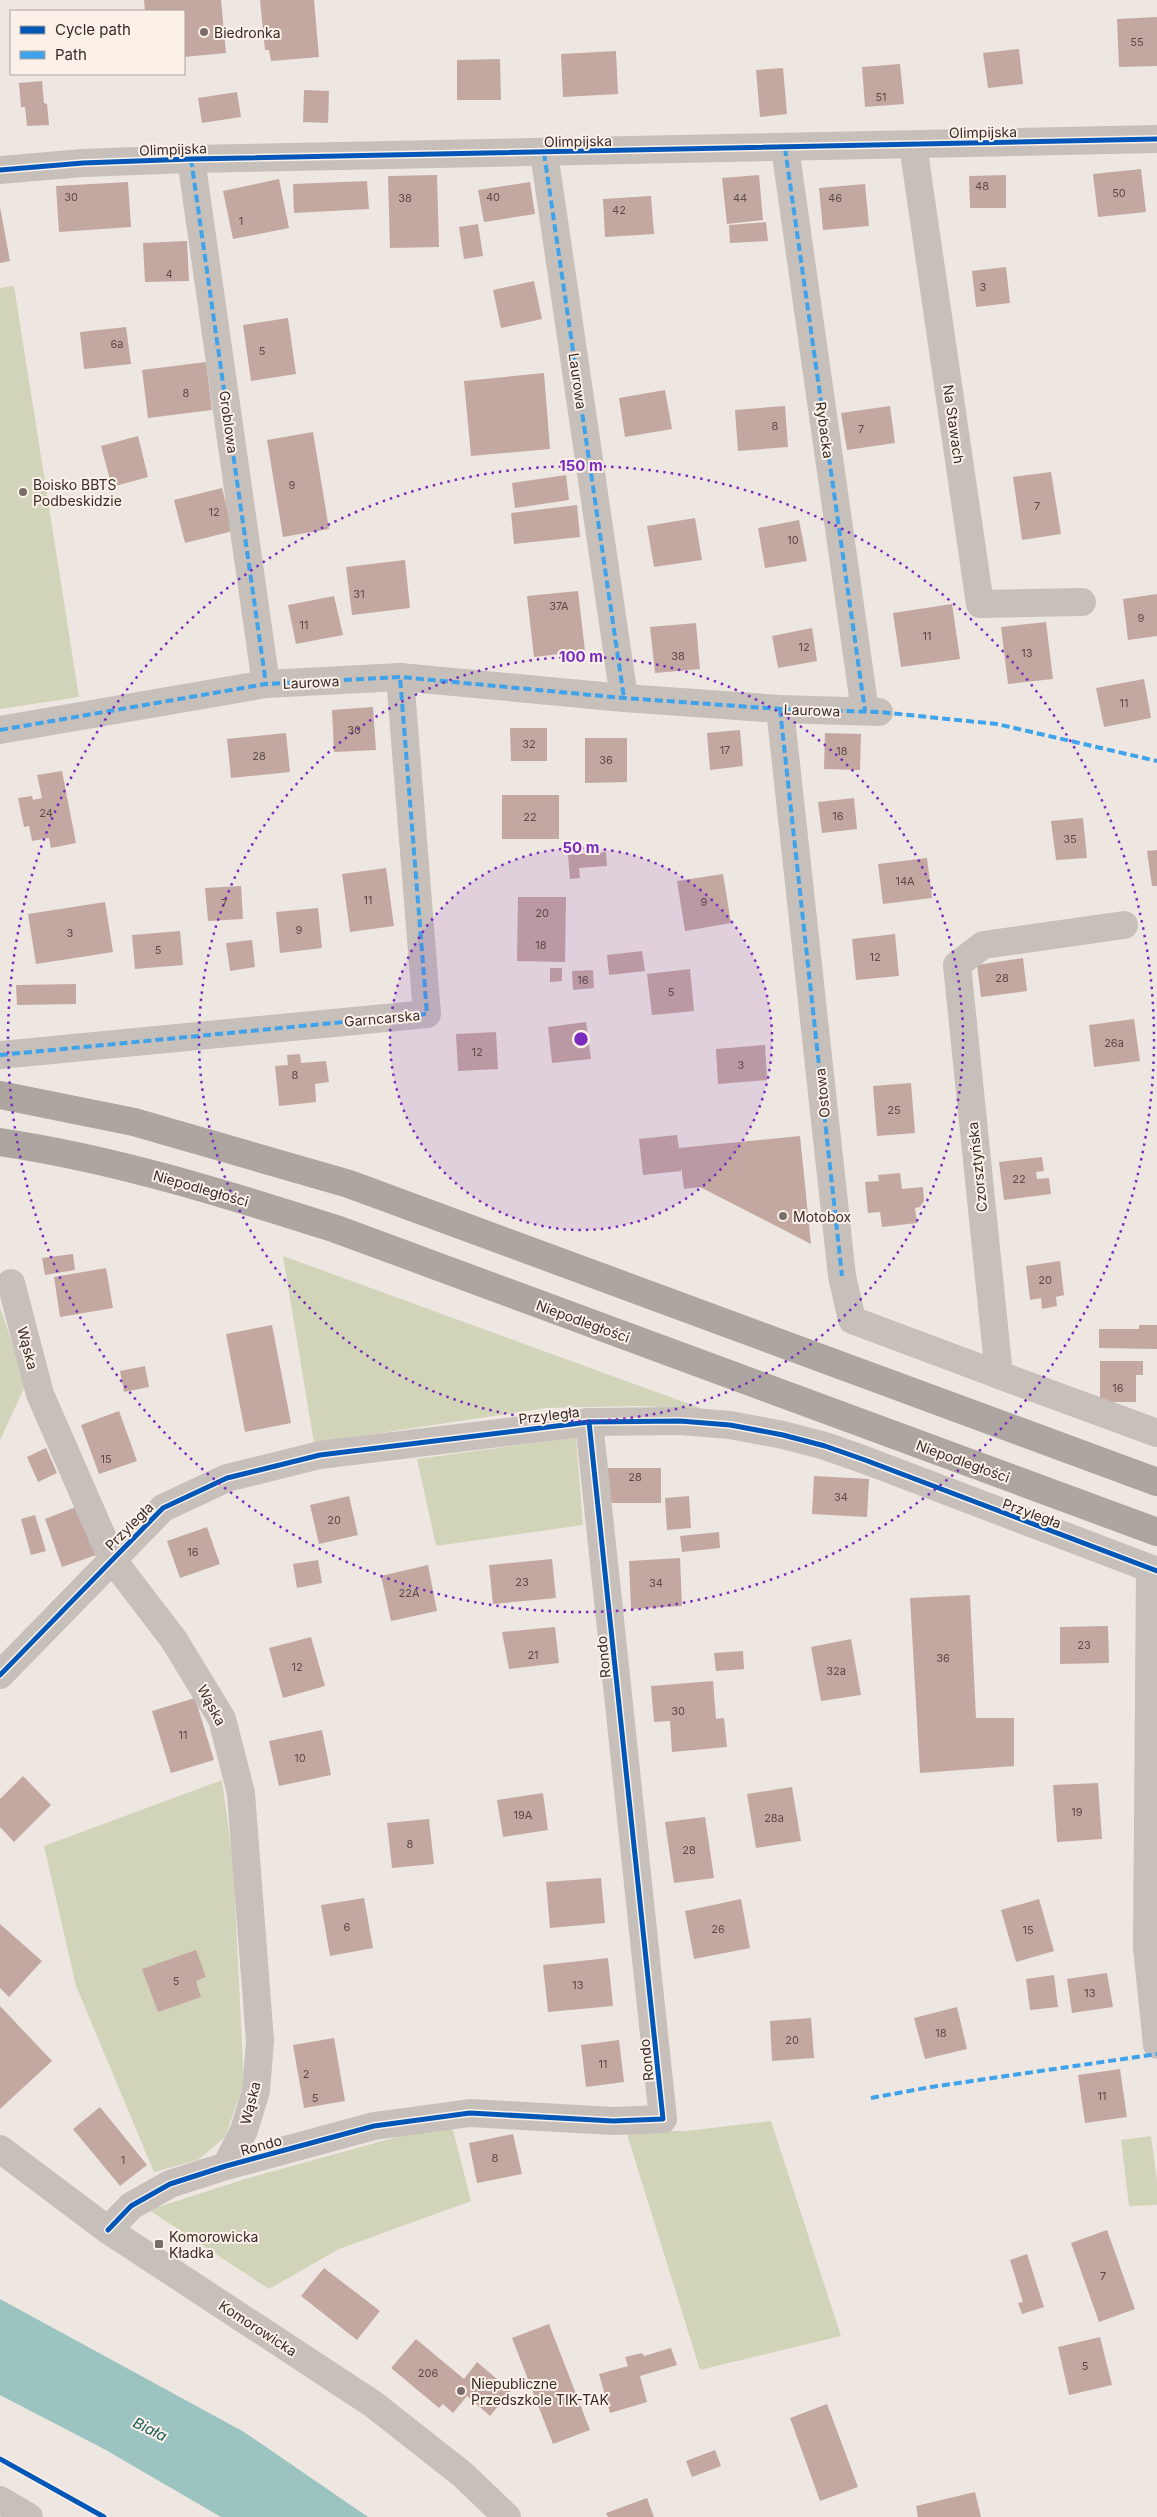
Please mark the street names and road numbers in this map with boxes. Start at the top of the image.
street label: Olimpijska [949,123,1017,141]
street label: Olimpijska [544,132,612,150]
street label: Olimpijska [139,139,207,159]
street label: Laurowa [566,352,590,410]
street label: Na Stawach [940,383,968,465]
street label: Groblowa [216,389,242,455]
street label: Rybacka [813,401,837,459]
street label: Laurowa [282,672,340,692]
street label: Laurowa [783,701,841,719]
street label: Garncarska [343,1006,421,1030]
street label: Ostowa [811,1067,833,1119]
street label: Czorsztyńska [964,1121,990,1213]
street label: Niepodległości [151,1166,251,1210]
street label: Niepodległości [534,1296,632,1346]
street label: Wąska [14,1325,42,1371]
street label: Przyległa [518,1403,580,1427]
street label: Niepodległości [914,1436,1012,1486]
street label: Przyległa [1000,1495,1064,1531]
street label: Przyległa [101,1498,157,1554]
street label: Rondo [592,1635,614,1679]
street label: Wąska [194,1682,230,1728]
street label: Rondo [635,2038,657,2082]
street label: Wąska [236,2080,264,2126]
street label: Rondo [238,2131,284,2159]
street label: Komorowicka [216,2297,300,2359]

